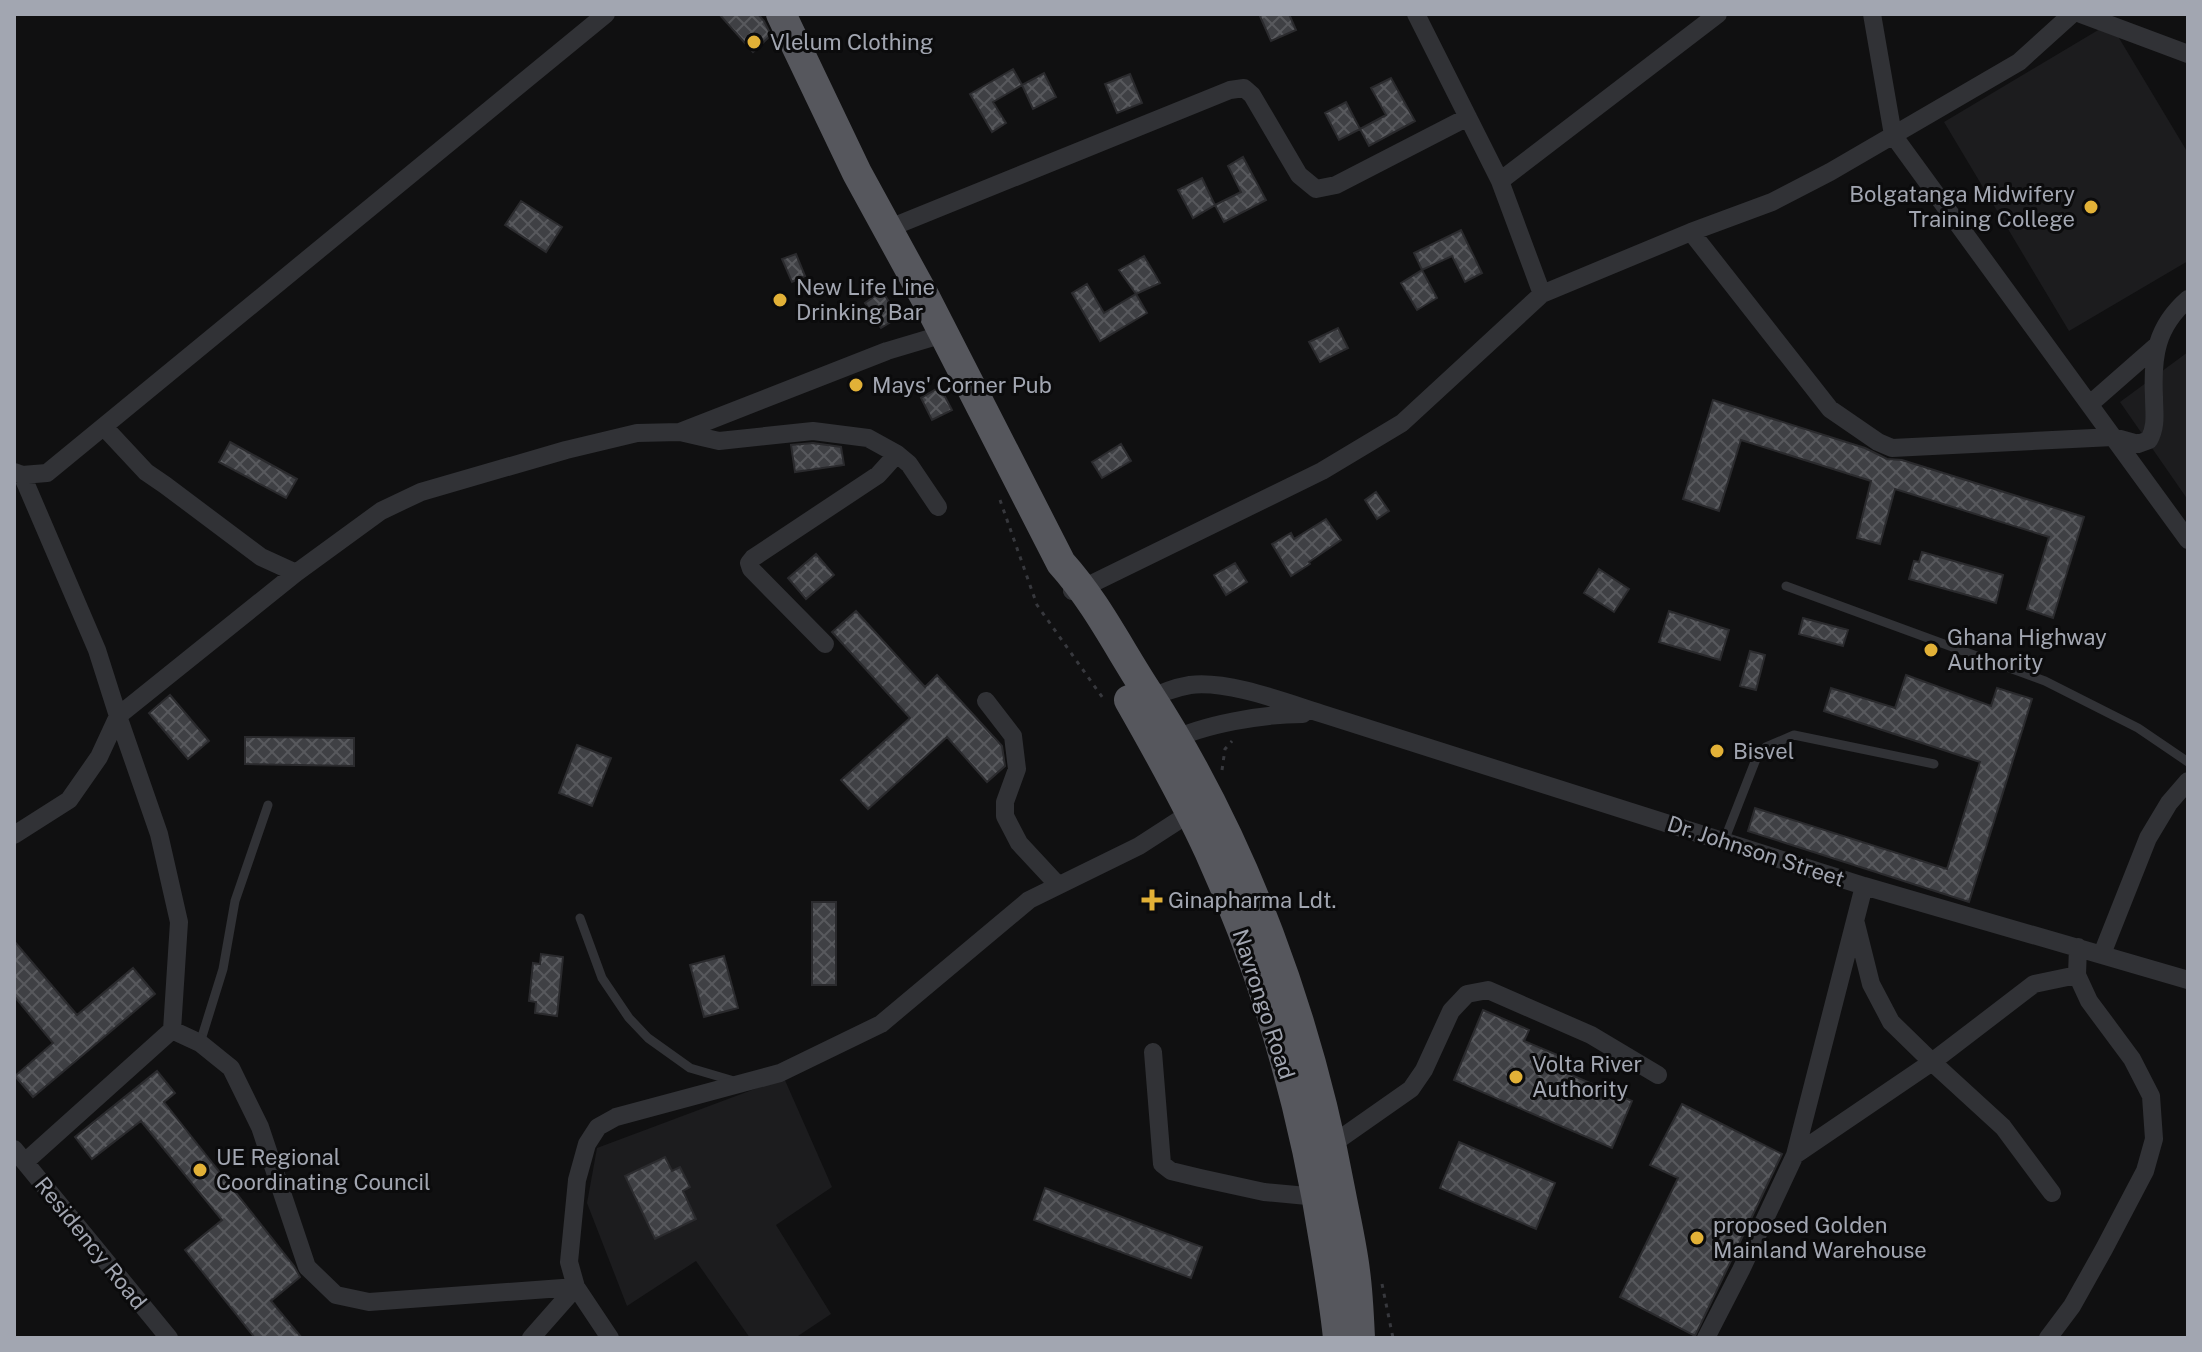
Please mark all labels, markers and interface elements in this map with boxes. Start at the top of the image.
place label: Vlelum Clothing [770,29,933,55]
marker: Vlelum Clothing [745,33,763,51]
place label: Bolgatanga Midwifery Training College [1849,181,2075,232]
marker: Bolgatanga Midwifery Training College [2082,198,2100,216]
place label: New Life Line Drinking Bar [796,274,935,325]
marker: New Life Line Drinking Bar [771,291,789,309]
place label: Mays' Corner Pub [872,372,1052,398]
marker: Mays' Corner Pub [847,376,865,394]
place label: Ghana Highway Authority [1947,624,2107,675]
marker: Ghana Highway Authority [1922,641,1940,659]
place label: Bisvel [1733,738,1794,764]
marker: Bisvel [1708,742,1726,760]
street label: Dr. Johnson Street [1664,810,1848,892]
place label: Ginapharma Ldt. [1168,887,1336,913]
marker: Ginapharma Ldt. [1143,891,1161,909]
street label: Navrongo Road [1228,926,1300,1082]
place label: Volta River Authority [1532,1051,1642,1102]
marker: Volta River Authority [1507,1068,1525,1086]
place label: UE Regional Coordinating Council [216,1144,431,1195]
marker: UE Regional Coordinating Council [191,1161,209,1179]
street label: Residency Road [30,1172,152,1314]
place label: proposed Golden Mainland Warehouse [1713,1212,1927,1263]
marker: proposed Golden Mainland Warehouse [1688,1229,1706,1247]

